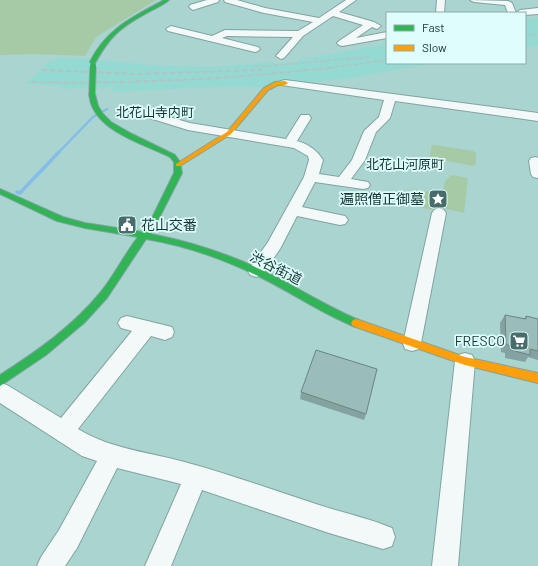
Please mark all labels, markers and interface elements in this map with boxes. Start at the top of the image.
legend [386,12,526,64]
text: Fast [422,20,445,34]
text: Slow [422,40,447,54]
district label: 北花山寺内町 [116,104,194,120]
district label: 北花山河原町 [366,156,444,172]
place icon: 遍照僧正御墓 [427,188,449,210]
place label: 遍照僧正御墓 [340,190,424,207]
public building icon: 花山交番 [116,214,138,236]
place label: 花山交番 [141,216,197,233]
street label: 渋谷街道 [247,247,305,288]
supermarket icon: FRESCO [508,330,530,352]
place label: FRESCO [455,332,505,349]

